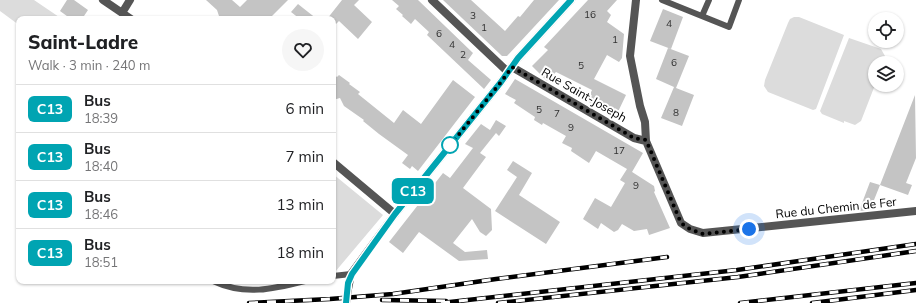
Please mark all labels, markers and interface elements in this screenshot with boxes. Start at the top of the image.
house number: 16 [584,8,596,21]
house number: 3 [470,9,476,22]
map controls [868,12,904,92]
button: locate [868,12,904,48]
house number: 4 [666,17,672,30]
house number: 1 [481,21,487,34]
house number: 6 [436,27,442,40]
button: heart [282,29,324,71]
text: Saint-Ladre [28,30,138,54]
house number: 1 [612,33,618,46]
house number: 4 [449,38,455,51]
house number: 2 [460,48,466,61]
house number: 6 [671,56,677,69]
button: layers [868,56,904,92]
text: Walk · 3 min · 240 m [28,57,150,73]
house number: 5 [578,59,584,72]
street label: Rue Saint-Joseph [539,64,630,125]
text: Bus [84,91,111,110]
text: 6 min [286,99,324,118]
text: C13 [37,100,63,118]
house number: 5 [536,103,542,116]
house number: 8 [673,106,679,119]
house number: 7 [554,107,560,120]
text: 18:39 [84,110,118,126]
house number: 9 [568,121,574,134]
unlabelled marker [441,136,459,154]
text: Bus [84,139,111,158]
house number: 17 [613,144,625,157]
text: 7 min [286,147,324,166]
text: C13 [37,148,63,166]
text: 18:40 [84,158,118,174]
line badge: C13 [390,178,436,204]
house number: 9 [633,179,639,192]
text: C13 [400,182,426,200]
text: Bus [84,187,111,206]
street label: Rue du Chemin de Fer [775,194,898,221]
text: 13 min [277,195,324,214]
text: C13 [37,196,63,214]
text: 18:46 [84,206,118,222]
your location [739,219,759,239]
text: Bus [84,235,111,254]
text: 18 min [277,243,324,262]
text: C13 [37,244,63,262]
text: 18:51 [84,254,118,270]

